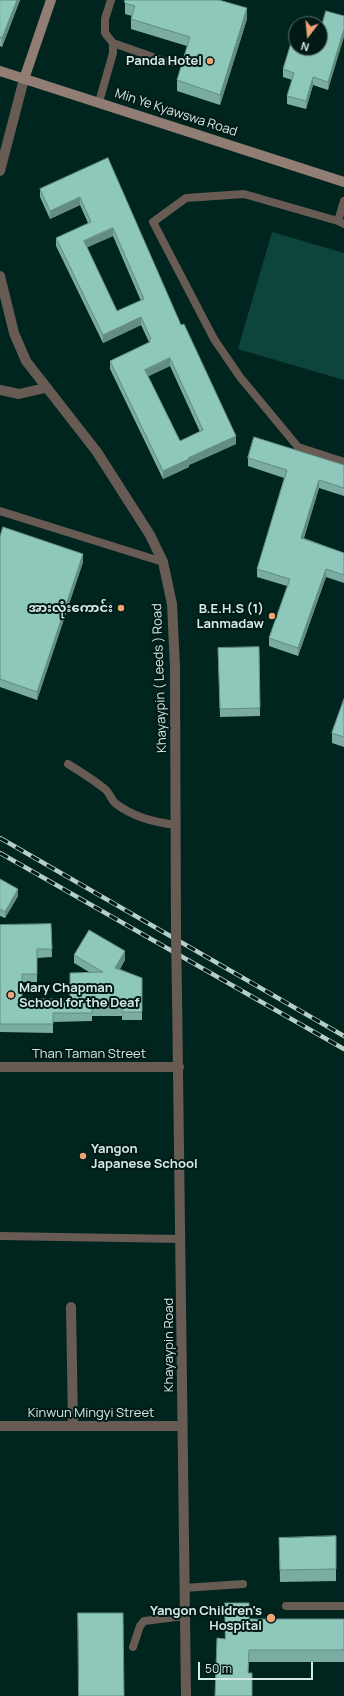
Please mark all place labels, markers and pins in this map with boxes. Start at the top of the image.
place label: Panda Hotel [126,53,202,69]
marker: Panda Hotel [205,56,215,66]
place label: အားလုံးကောင်း [29,600,113,616]
place label: B.E.H.S (1) Lanmadaw [197,601,264,632]
marker: အားလုံးကောင်း [116,603,126,613]
marker: B.E.H.S (1) Lanmadaw [267,611,277,621]
place label: Mary Chapman School for the Deaf [19,980,139,1011]
marker: Mary Chapman School for the Deaf [6,990,16,1000]
place label: Yangon Japanese School [91,1141,198,1172]
marker: Yangon Japanese School [78,1151,88,1161]
place label: Yangon Children's Hospital [150,1603,262,1634]
marker: Yangon Children's Hospital [265,1612,277,1624]

